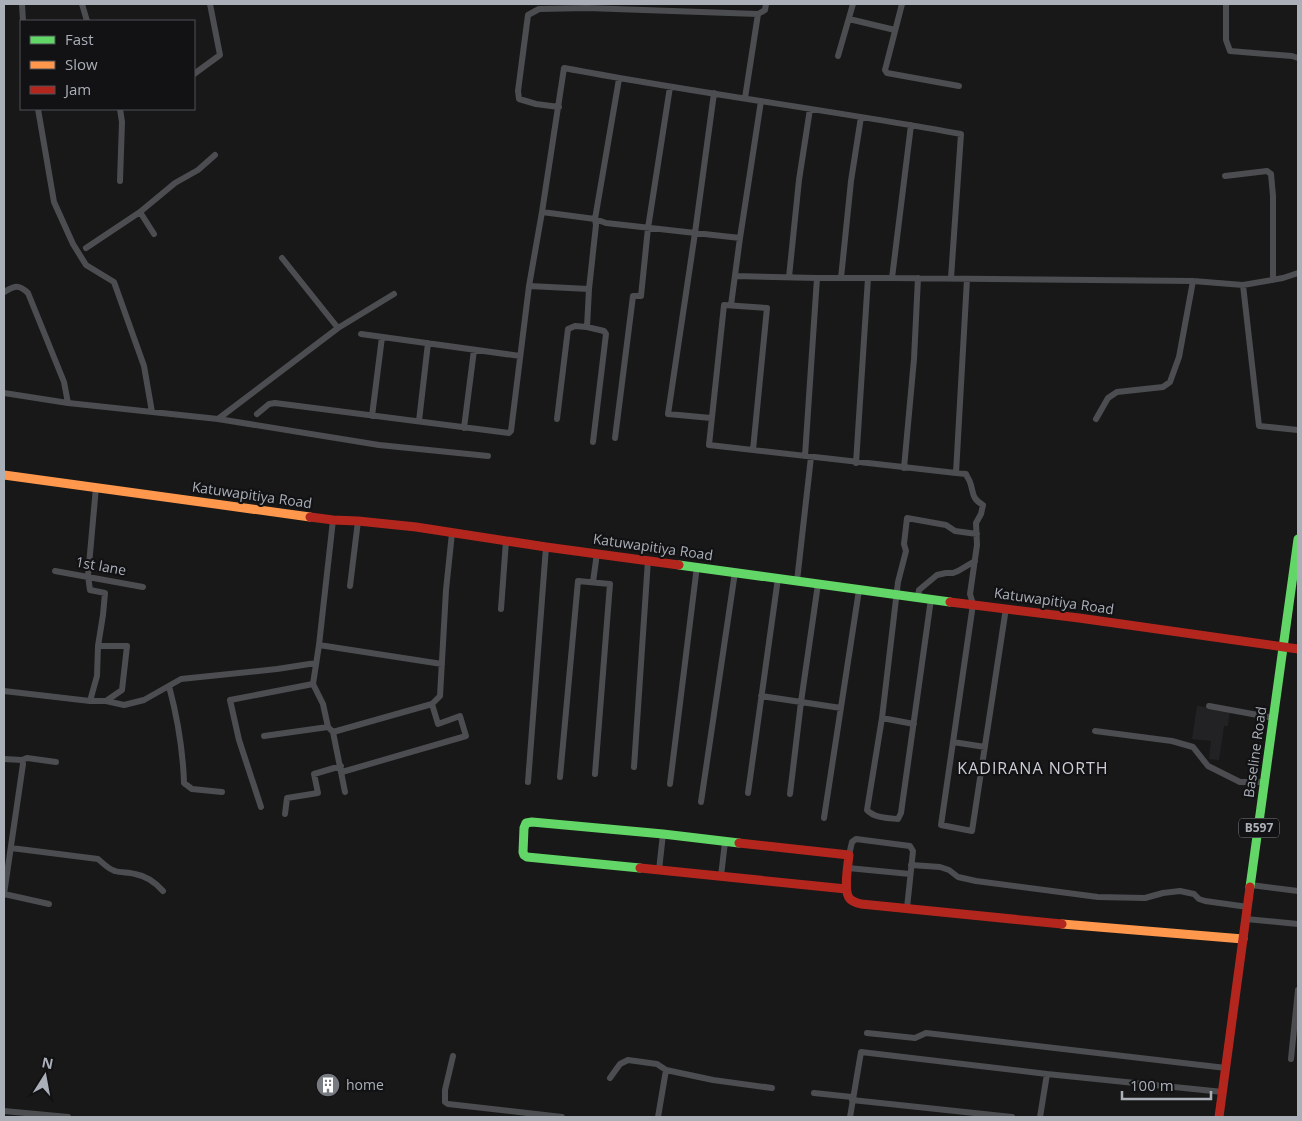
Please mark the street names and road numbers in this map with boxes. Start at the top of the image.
street label: Katuwapitiya Road [191,477,313,512]
street label: Katuwapitiya Road [592,529,714,564]
street label: 1st lane [74,552,128,579]
street label: Katuwapitiya Road [993,583,1115,618]
street label: Baseline Road [1239,705,1270,799]
road number: B597 [1239,818,1279,838]

